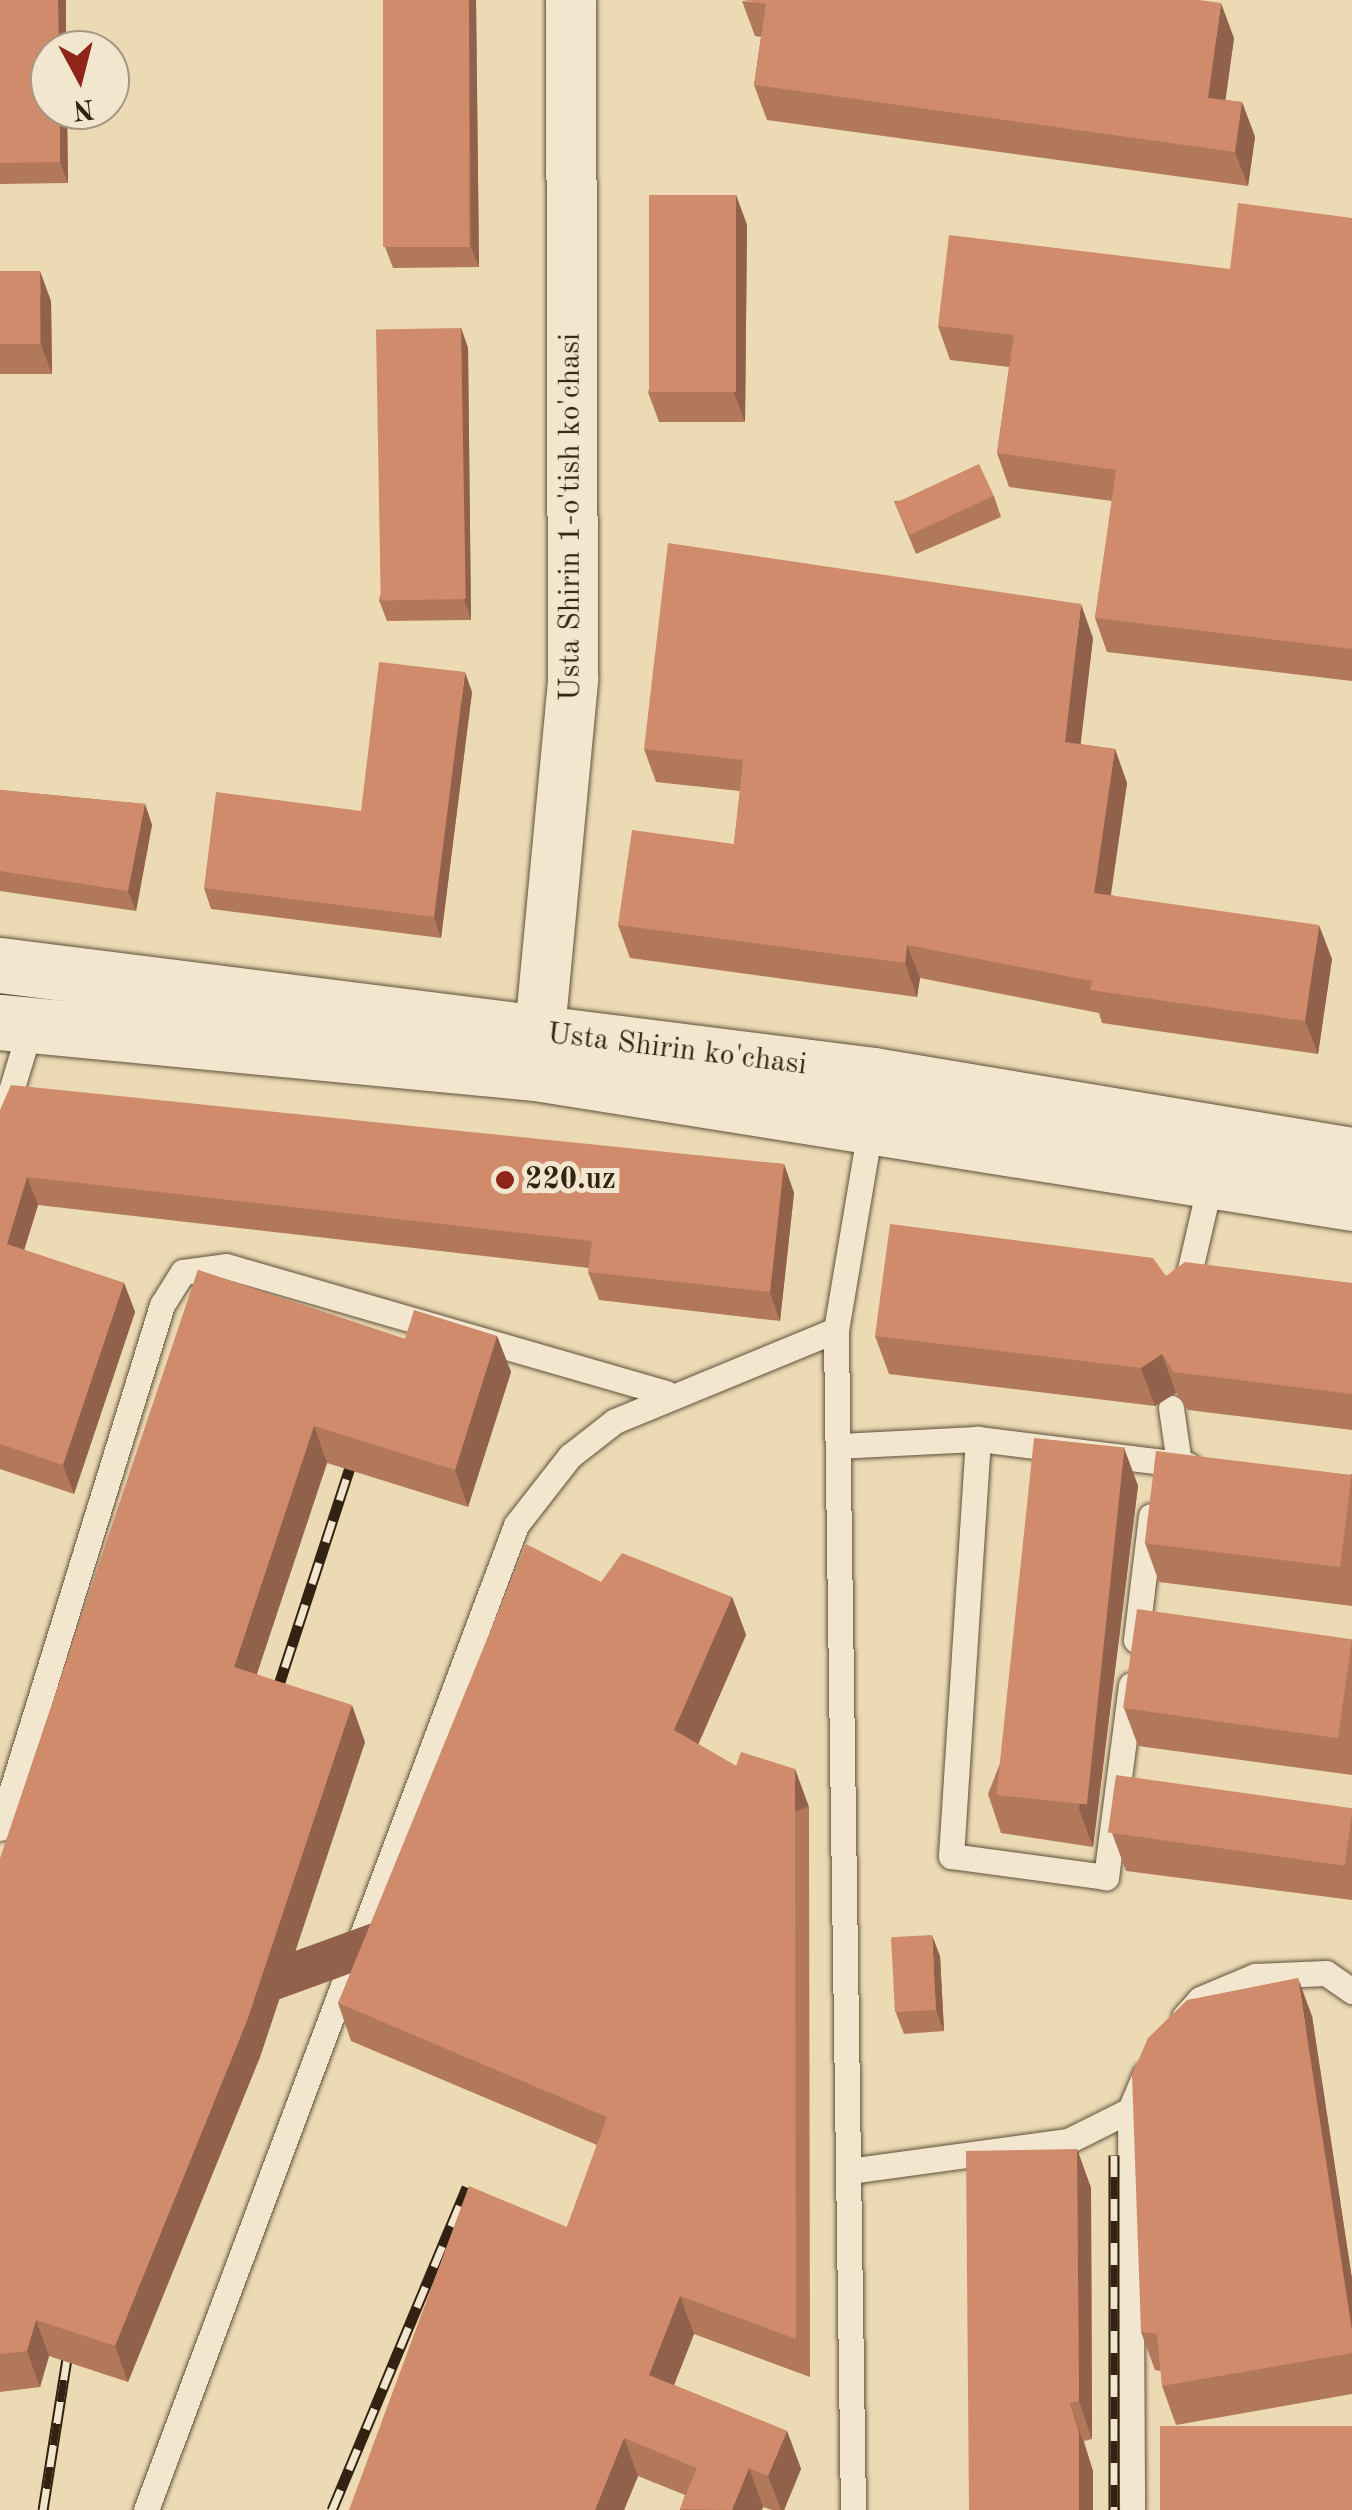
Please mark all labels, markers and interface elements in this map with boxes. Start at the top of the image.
north arrow [30,30,130,130]
text: N [71,93,96,123]
street label: Usta Shirin 1-o'tish ko'chasi [553,333,589,701]
street label: Usta Shirin ko'chasi [545,1016,809,1084]
place label: 220.uz [525,1162,616,1198]
marker: 220.uz [494,1169,516,1191]

